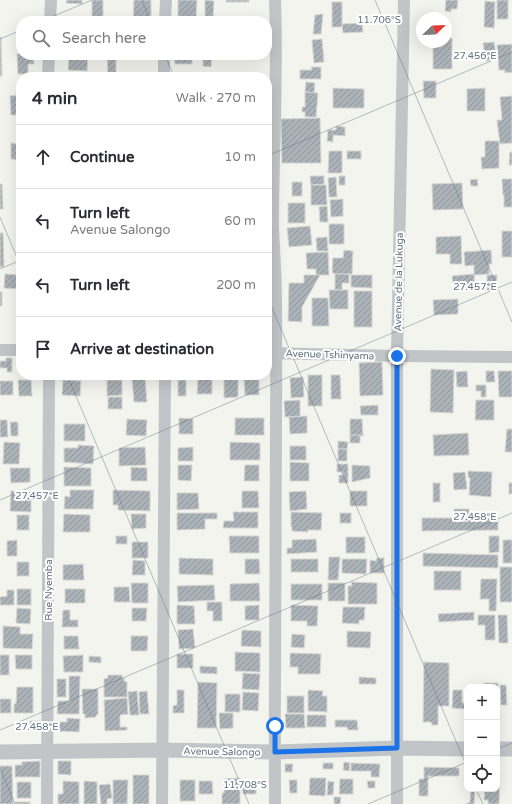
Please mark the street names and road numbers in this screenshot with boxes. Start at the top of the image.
street label: Avenue de la Lukuga [392,232,406,332]
street label: Avenue Tshinyama [285,347,375,363]
street label: Rue Nyemba [43,559,55,621]
street label: Avenue Salongo [183,745,261,759]

